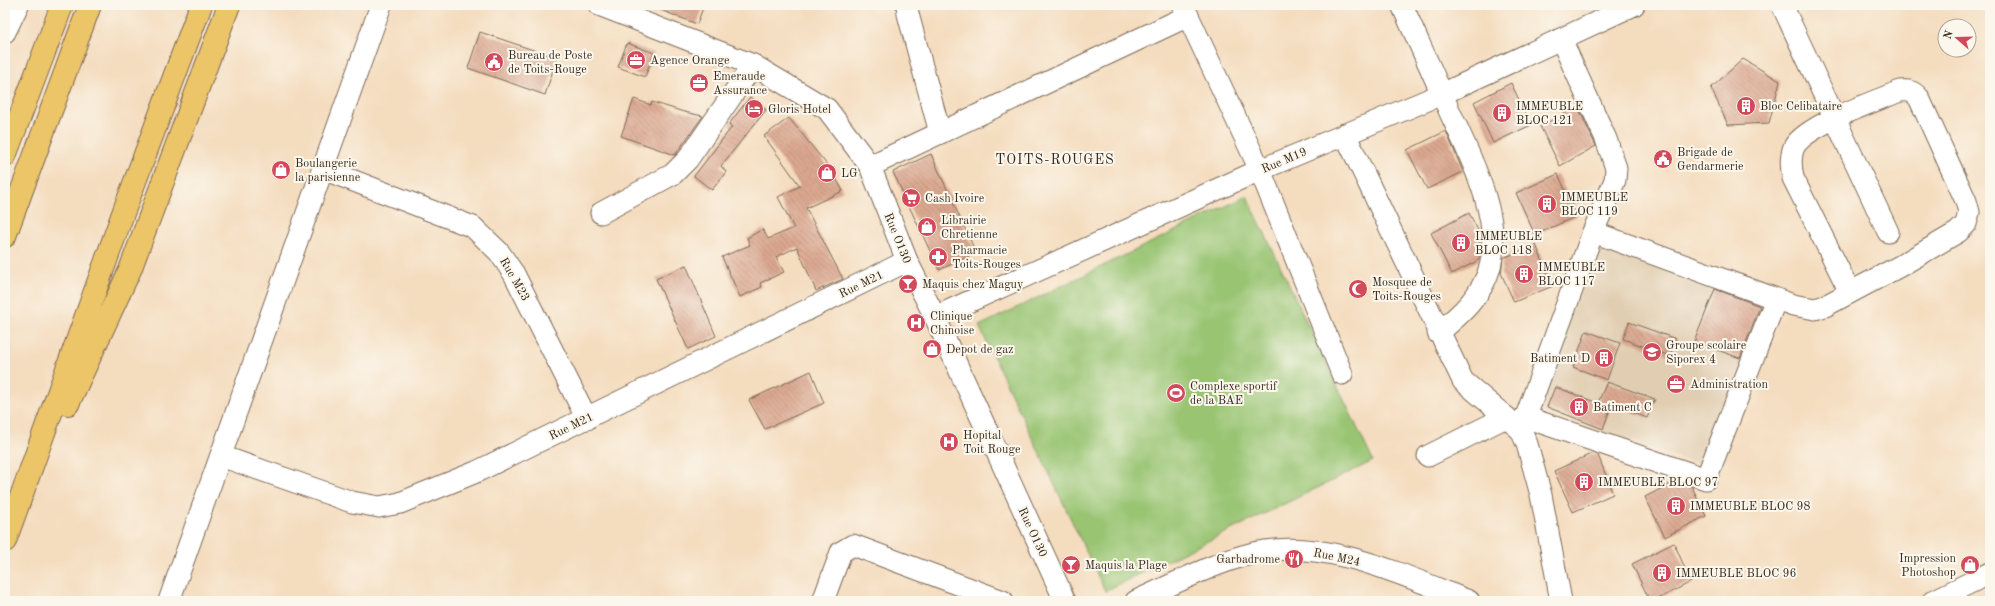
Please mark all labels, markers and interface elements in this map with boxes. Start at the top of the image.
north arrow [1937,18,1977,58]
text: N [1942,29,1956,41]
office icon: Agence Orange [625,49,647,71]
place label: Bureau de Poste de Toits-Rouge [508,50,593,76]
public building icon: Bureau de Poste de Toits-Rouge [483,51,505,73]
place label: Agence Orange [650,55,730,67]
place label: Emeraude Assurance [713,71,768,97]
office icon: Emeraude Assurance [688,72,710,94]
building icon: Bloc Celibataire [1735,95,1757,117]
hotel icon: Gloris Hotel [743,98,765,120]
place label: IMMEUBLE BLOC 121 [1516,101,1583,127]
place label: Bloc Celibataire [1760,101,1842,113]
building icon: IMMEUBLE BLOC 121 [1491,102,1513,124]
place label: Gloris Hotel [768,104,831,116]
street label: Rue M19 [1260,146,1309,176]
place label: Brigade de Gendarmerie [1677,147,1744,173]
public building icon: Brigade de Gendarmerie [1652,148,1674,170]
district label: TOITS-ROUGES [995,153,1115,167]
place label: Boulangerie la parisienne [295,158,361,184]
shop icon: Boulangerie la parisienne [270,159,292,181]
shop icon: LG [816,162,838,184]
place label: LG [841,168,858,180]
supermarket icon: Cash Ivoire [900,187,922,209]
place label: IMMEUBLE BLOC 119 [1561,192,1628,218]
place label: Cash Ivoire [925,193,985,205]
building icon: IMMEUBLE BLOC 119 [1536,193,1558,215]
street label: Rue O130 [882,211,913,265]
place label: Librairie Chretienne [941,215,998,241]
shop icon: Librairie Chretienne [916,216,938,238]
place label: IMMEUBLE BLOC 118 [1475,231,1542,257]
building icon: IMMEUBLE BLOC 118 [1450,232,1472,254]
place label: Pharmacie Toits-Rouges [952,245,1021,271]
pharmacy icon: Pharmacie Toits-Rouges [927,246,949,268]
street label: Rue M23 [497,256,531,303]
place label: IMMEUBLE BLOC 117 [1538,262,1605,288]
building icon: IMMEUBLE BLOC 117 [1513,263,1535,285]
street label: Rue M21 [837,269,886,301]
bar icon: Maquis chez Maguy [897,273,919,295]
place label: Mosquee de Toits-Rouges [1372,277,1441,303]
mosque icon: Mosquee de Toits-Rouges [1347,278,1369,300]
place label: Maquis chez Maguy [922,279,1024,291]
place label: Clinique Chinoise [930,311,975,337]
hospital icon: Clinique Chinoise [905,312,927,334]
shop icon: Depot de gaz [921,338,943,360]
place label: Groupe scolaire Siporex 4 [1666,340,1747,366]
school or university icon: Groupe scolaire Siporex 4 [1641,341,1663,363]
place label: Depot de gaz [946,344,1013,356]
building icon: Batiment D [1593,347,1615,369]
place label: Batiment D [1530,353,1590,365]
office icon: Administration [1665,373,1687,395]
place label: Administration [1690,379,1769,391]
place label: Complexe sportif de la BAE [1190,381,1278,407]
sports icon: Complexe sportif de la BAE [1165,382,1187,404]
building icon: Batiment C [1568,396,1590,418]
place label: Batiment C [1593,402,1652,414]
street label: Rue M21 [547,411,596,443]
place label: Hopital Toit Rouge [963,430,1021,456]
hospital icon: Hopital Toit Rouge [938,431,960,453]
building icon: IMMEUBLE BLOC 97 [1573,471,1595,493]
place label: IMMEUBLE BLOC 97 [1598,477,1718,489]
building icon: IMMEUBLE BLOC 98 [1665,495,1687,517]
place label: IMMEUBLE BLOC 98 [1690,501,1811,513]
street label: Rue O130 [1015,506,1049,559]
street label: Rue M24 [1312,547,1361,569]
restaurant icon: Garbadrome [1283,548,1305,570]
place label: Impression Photoshop [1899,553,1957,579]
bar icon: Maquis la Plage [1060,554,1082,576]
place label: Garbadrome [1216,554,1280,566]
shop icon: Impression Photoshop [1959,554,1981,576]
place label: Maquis la Plage [1085,560,1168,572]
building icon: IMMEUBLE BLOC 96 [1651,562,1673,584]
place label: IMMEUBLE BLOC 96 [1676,568,1797,580]

